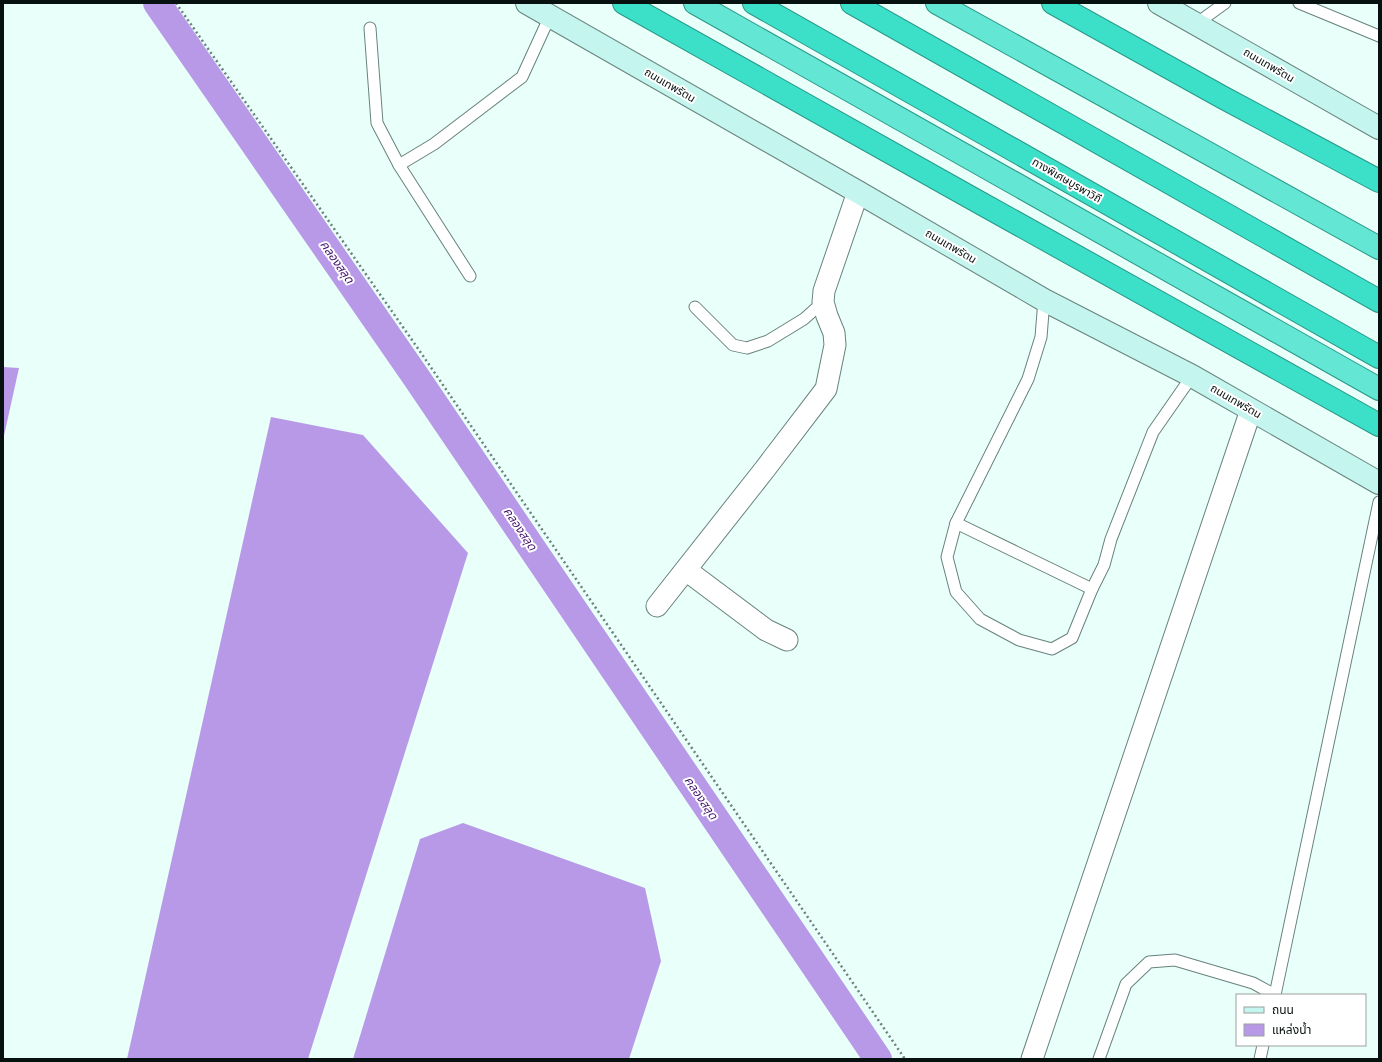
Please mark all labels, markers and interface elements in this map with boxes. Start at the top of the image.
street label: ถนนเทพรัตน [1241,46,1297,85]
street label: ถนนเทพรัตน [642,66,698,105]
street label: ทางพิเศษบูรพาวิถี [1030,155,1104,206]
street label: ถนนเทพรัตน [923,227,979,266]
water label: คลองสลุด [316,238,357,287]
street label: ถนนเทพรัตน [1208,382,1264,421]
water label: คลองสลุด [500,505,540,554]
water label: คลองสลุด [681,774,721,823]
legend [1236,994,1366,1046]
text: ถนน [1272,1003,1294,1017]
text: แหล่งน้ำ [1272,1021,1311,1037]

